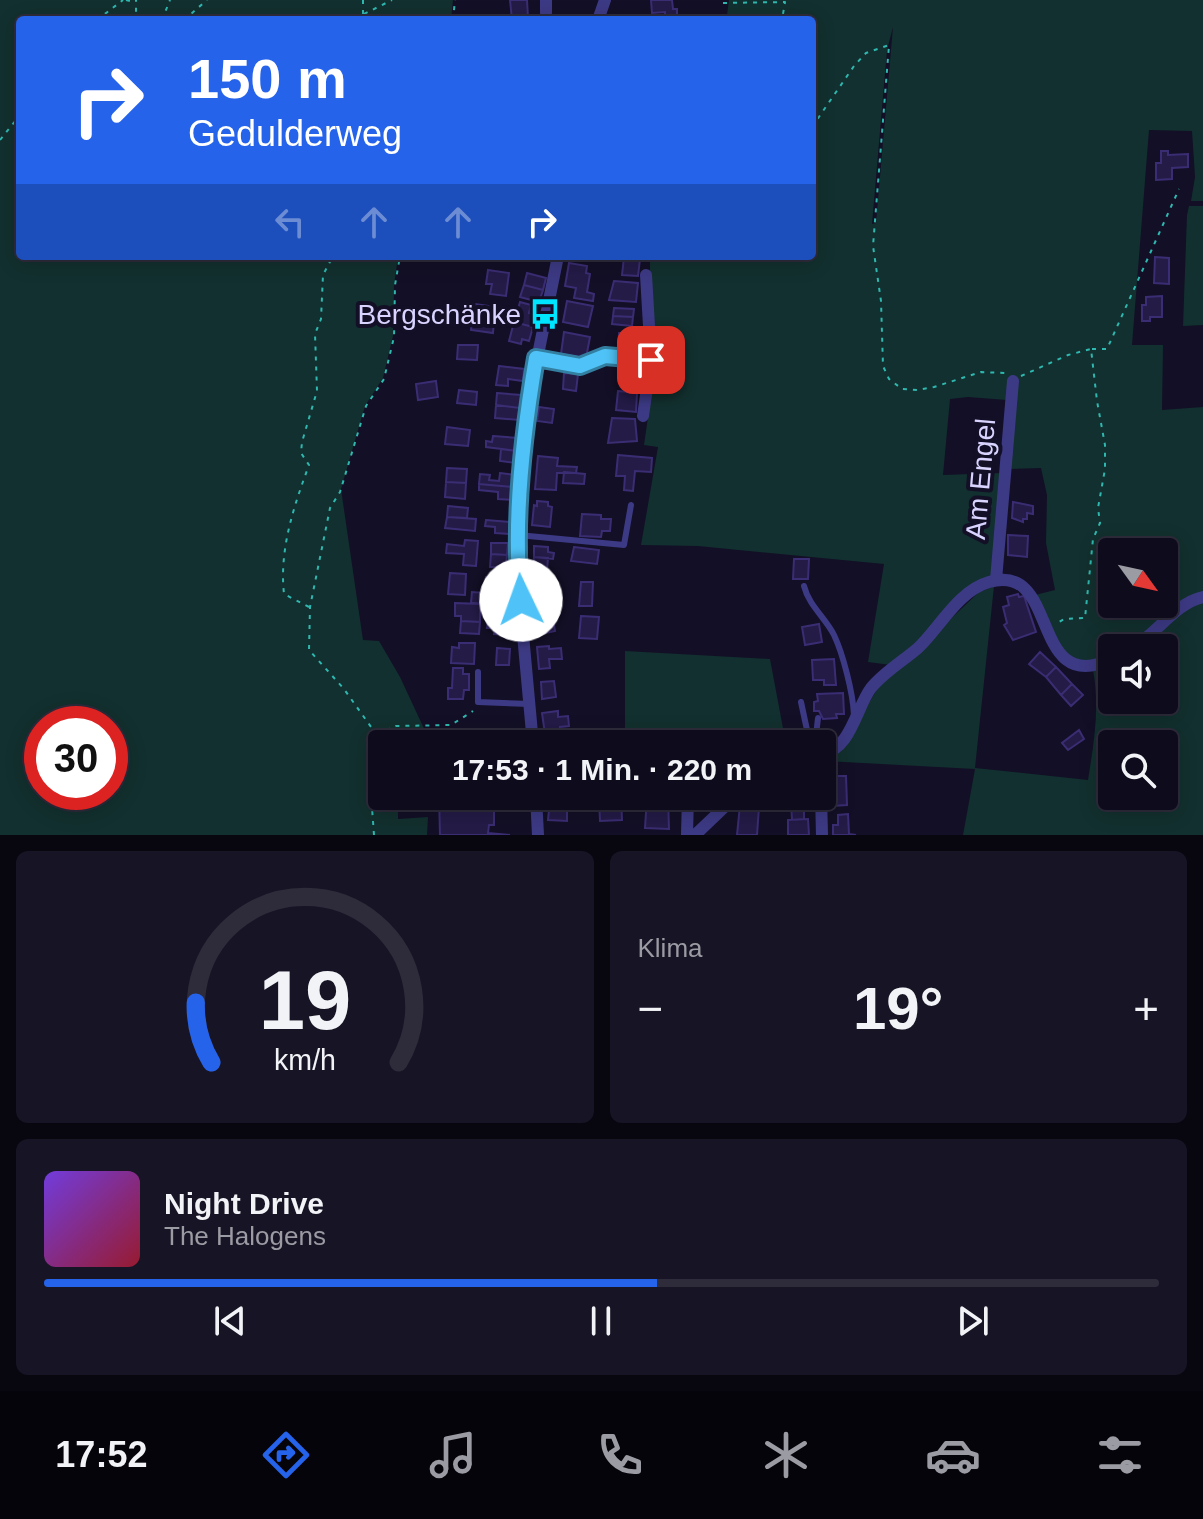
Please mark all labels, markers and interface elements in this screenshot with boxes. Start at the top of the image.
text: 150 m [188,47,347,110]
icon: right [56,48,160,152]
text: Gedulderweg [188,113,402,154]
icon: left [268,200,312,244]
icon: ahead [352,200,396,244]
icon: ahead [436,200,480,244]
icon: right [520,200,564,244]
bus stop icon: Bergschänke [528,297,562,331]
place label: Bergschänke [358,299,521,330]
pin [617,326,685,394]
icon: arrive [629,338,673,382]
street label: Am Engel [960,417,1001,541]
north arrow [1098,538,1178,618]
map controls [1098,538,1178,810]
position arrow [479,558,563,642]
button: sound [1098,634,1178,714]
speed limit sign: 30 [24,706,128,810]
button: search [1098,730,1178,810]
text: 17:53 · 1 Min. · 220 m [452,753,752,786]
text: Klima [638,933,703,963]
text: 19 [258,954,351,1047]
text: 19° [853,975,944,1042]
text: − [638,984,663,1033]
text: + [1133,984,1159,1033]
text: km/h [274,1044,336,1076]
text: Night Drive [164,1187,324,1220]
text: The Halogens [164,1221,326,1251]
icon: previous [208,1299,252,1343]
icon: pause [579,1299,623,1343]
icon: next [951,1299,995,1343]
icon: directions [258,1427,314,1483]
icon: music [425,1427,481,1483]
icon: phone [592,1427,648,1483]
icon: climate [758,1427,814,1483]
icon: car [925,1427,981,1483]
icon: filters [1092,1427,1148,1483]
text: 17:52 [55,1434,147,1475]

